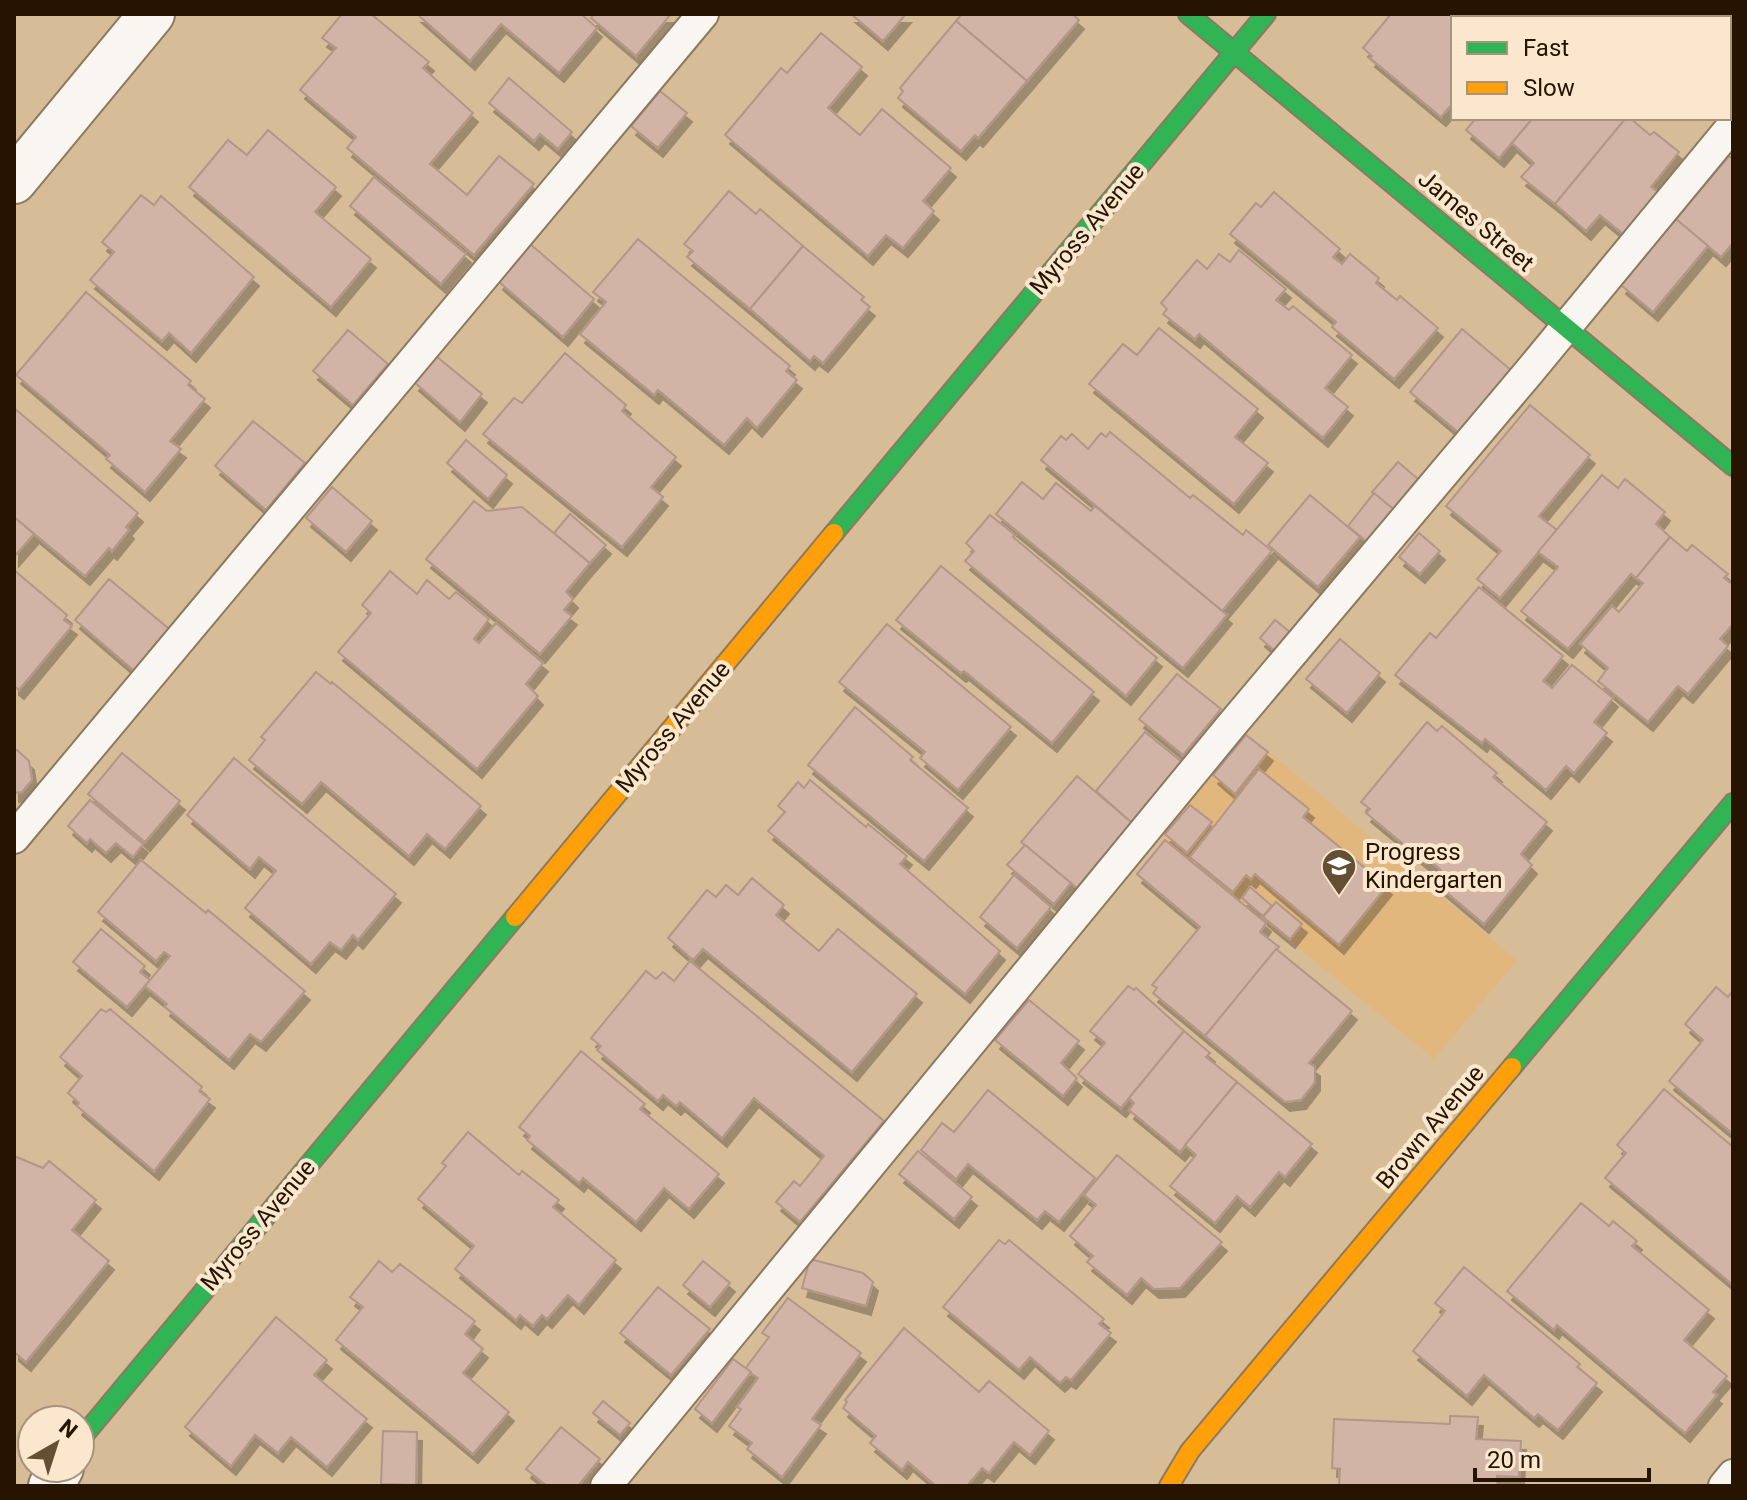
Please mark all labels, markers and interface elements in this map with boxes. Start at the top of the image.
legend [1451,16,1731,120]
text: Fast [1523,34,1569,62]
text: Slow [1523,74,1575,102]
street label: Myross Avenue [1024,158,1150,300]
street label: James Street [1413,165,1539,277]
street label: Myross Avenue [610,656,736,798]
place label: Progress Kindergarten [1365,838,1502,894]
school or university icon: Progress Kindergarten [1320,847,1358,897]
street label: Brown Avenue [1370,1060,1490,1194]
street label: Myross Avenue [195,1154,321,1296]
north arrow [16,1404,96,1484]
text: N [54,1414,82,1443]
scale bar [1475,1432,1649,1482]
text: 20 m [1487,1446,1541,1474]

